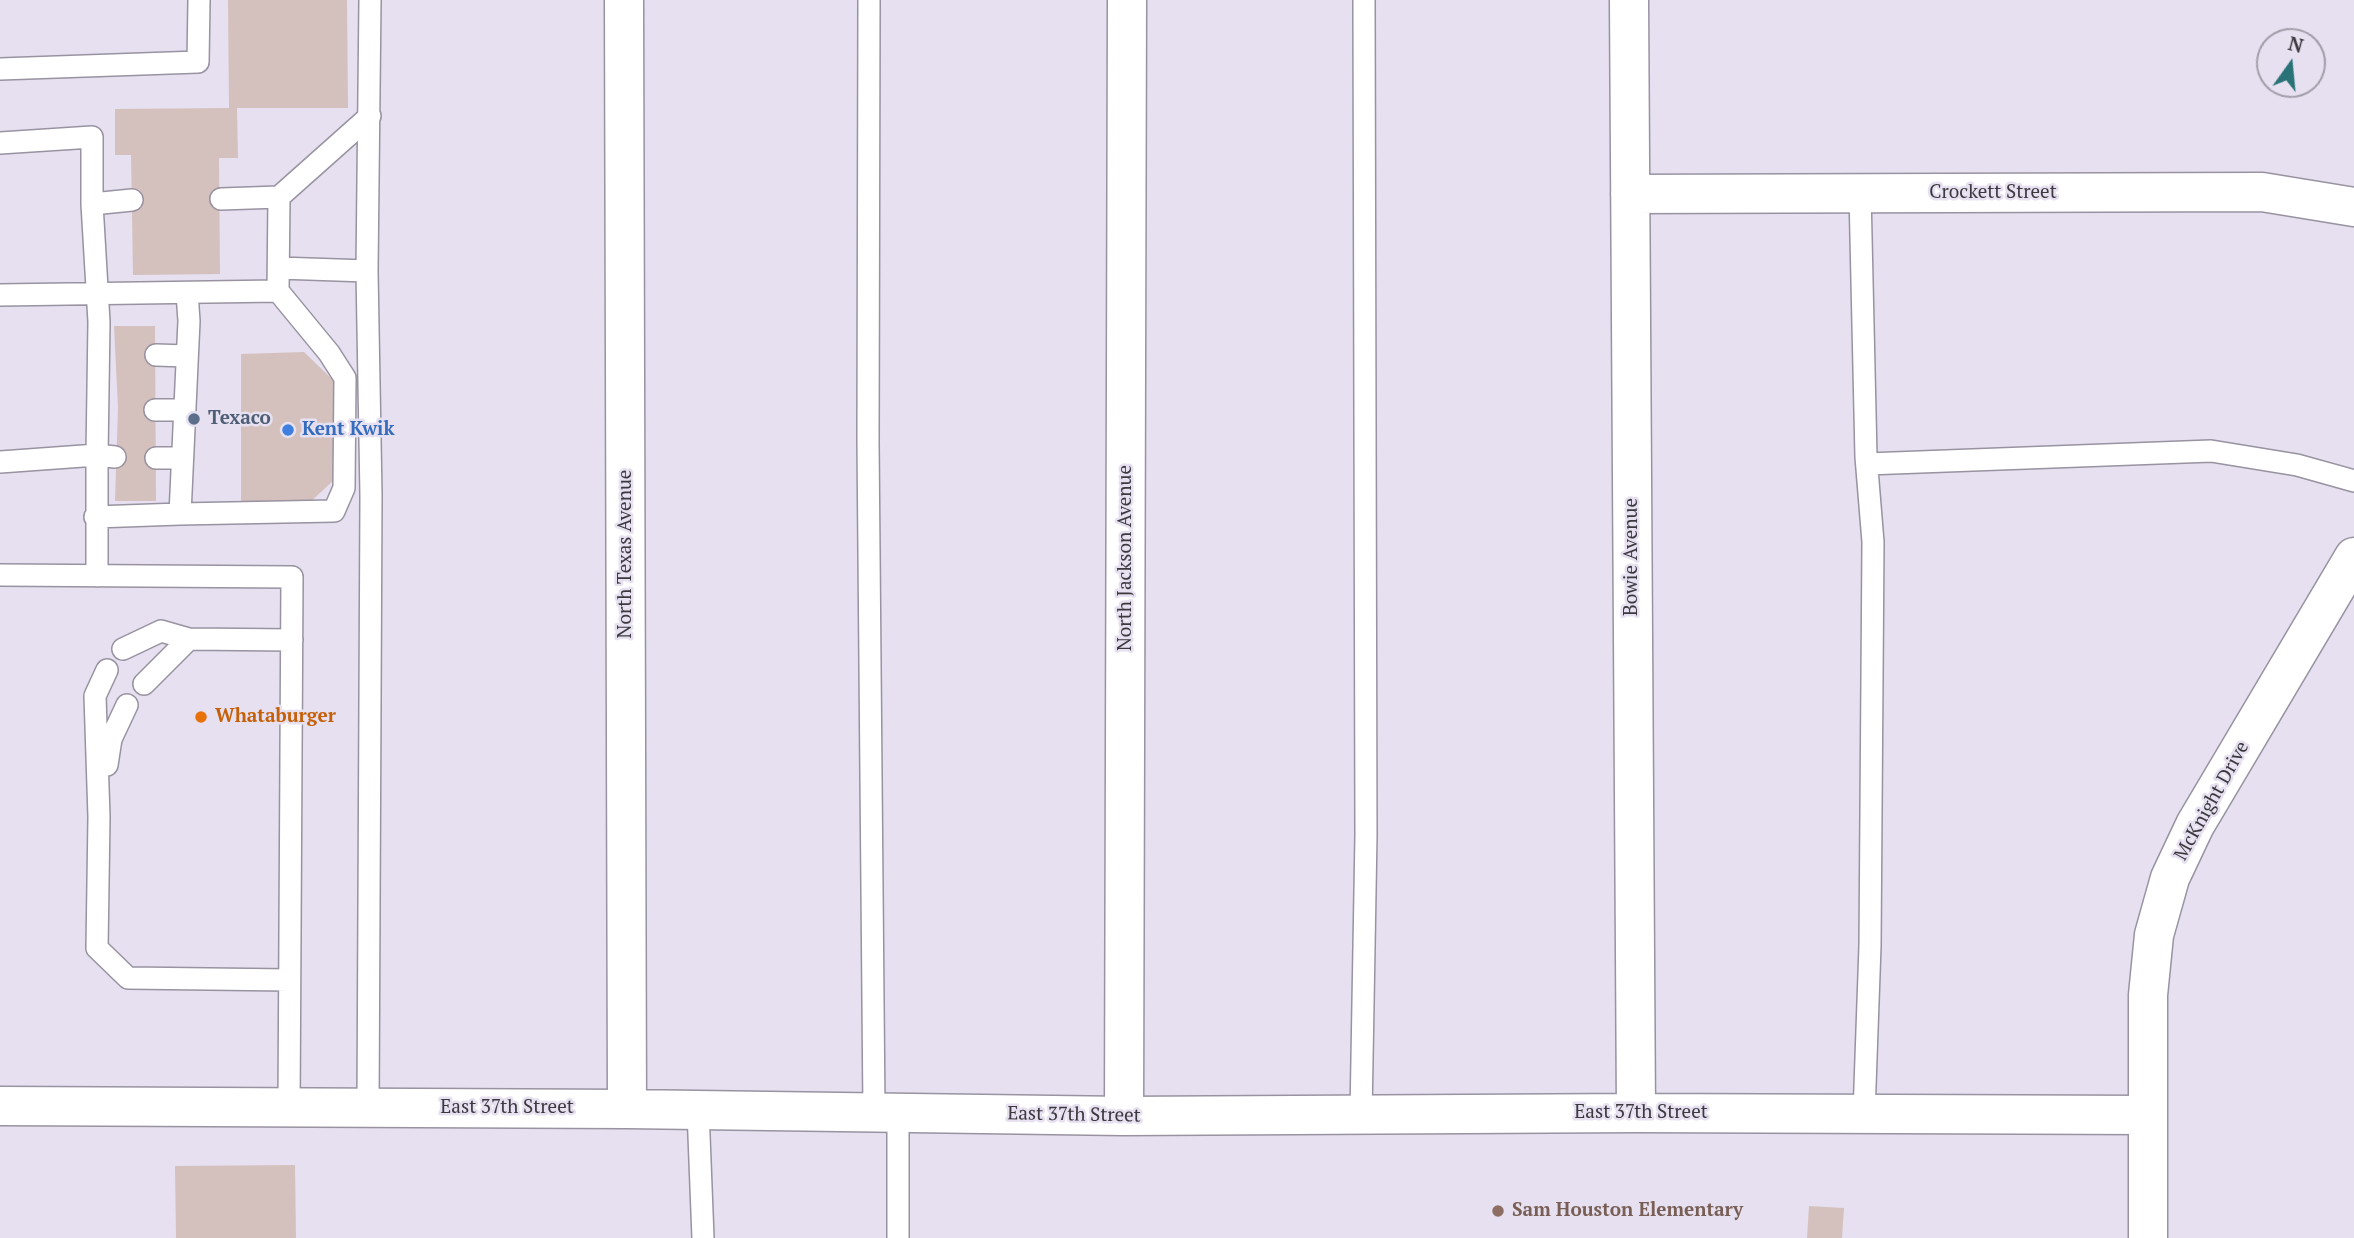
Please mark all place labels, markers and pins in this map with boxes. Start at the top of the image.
place label: Texaco [208,408,271,430]
marker: Texaco [186,411,202,427]
place label: Kent Kwik [302,419,394,441]
marker: Kent Kwik [280,422,296,438]
place label: Whataburger [215,706,336,728]
marker: Whataburger [193,709,209,725]
place label: Sam Houston Elementary [1512,1200,1743,1222]
marker: Sam Houston Elementary [1490,1203,1506,1219]

